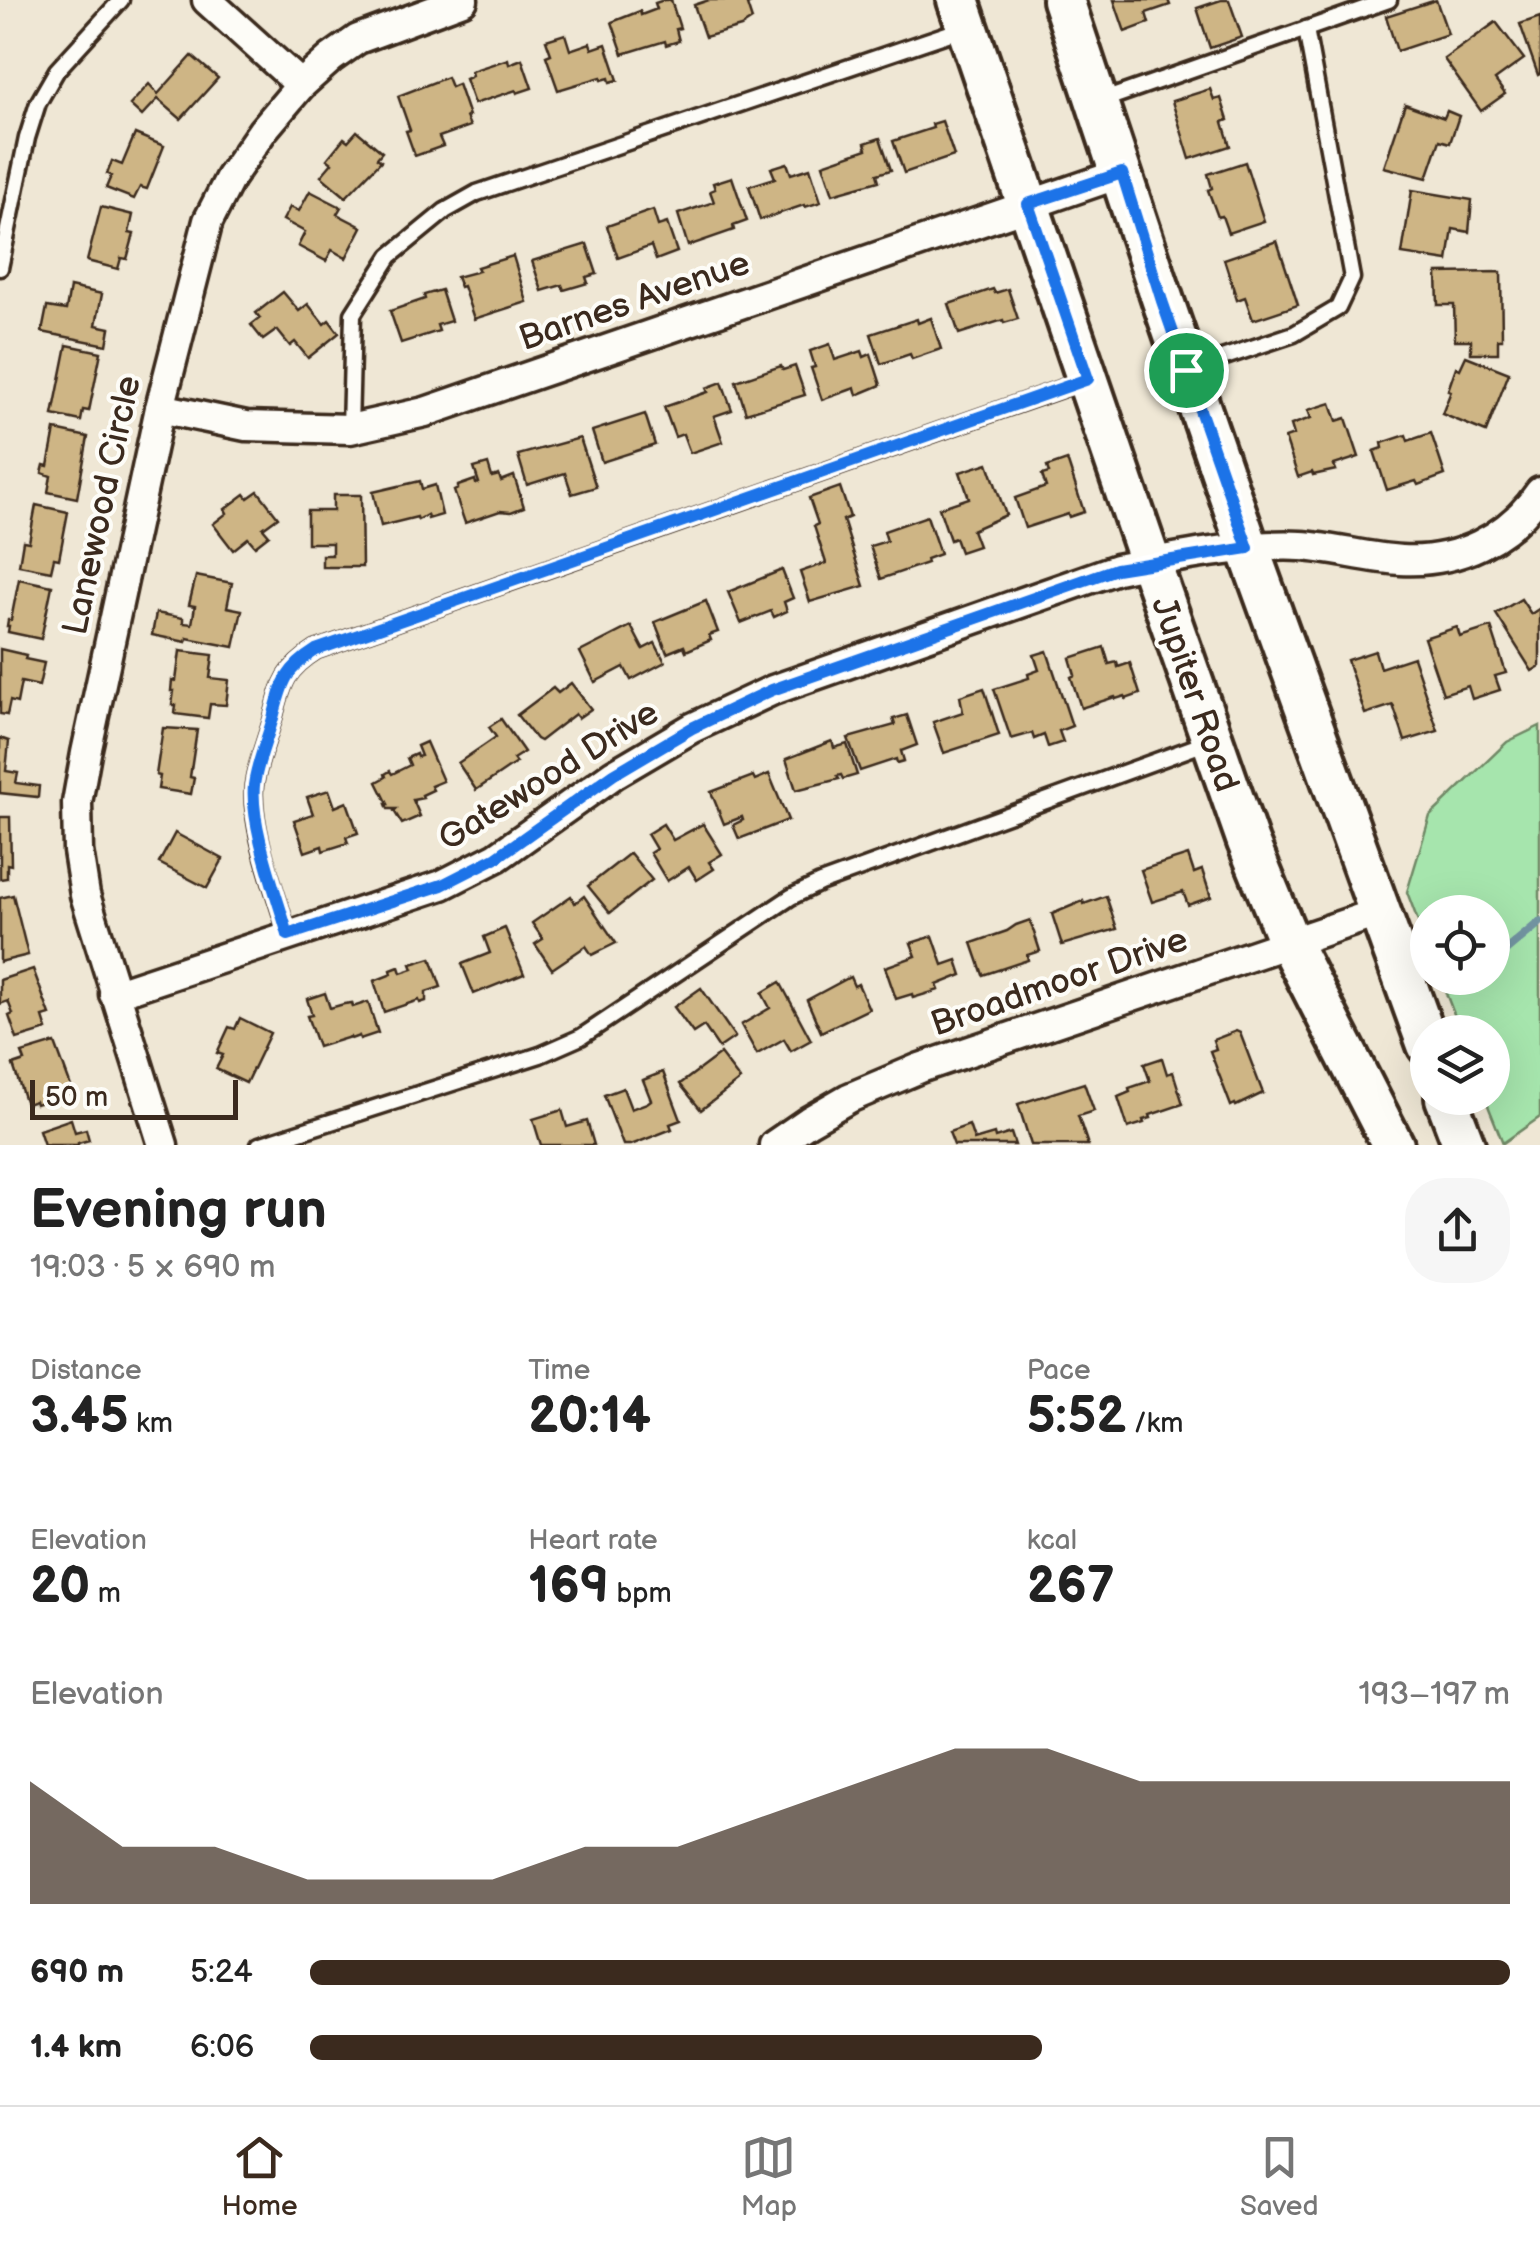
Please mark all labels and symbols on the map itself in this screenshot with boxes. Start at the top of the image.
street label: Barnes Avenue [513,242,755,361]
pin [1144,328,1229,413]
street label: Lanewood Circle [54,372,151,639]
street label: Jupiter Road [1141,591,1248,798]
street label: Gatewood Drive [431,691,667,861]
street label: Broadmoor Drive [925,918,1194,1046]
scale bar [30,1075,238,1120]

